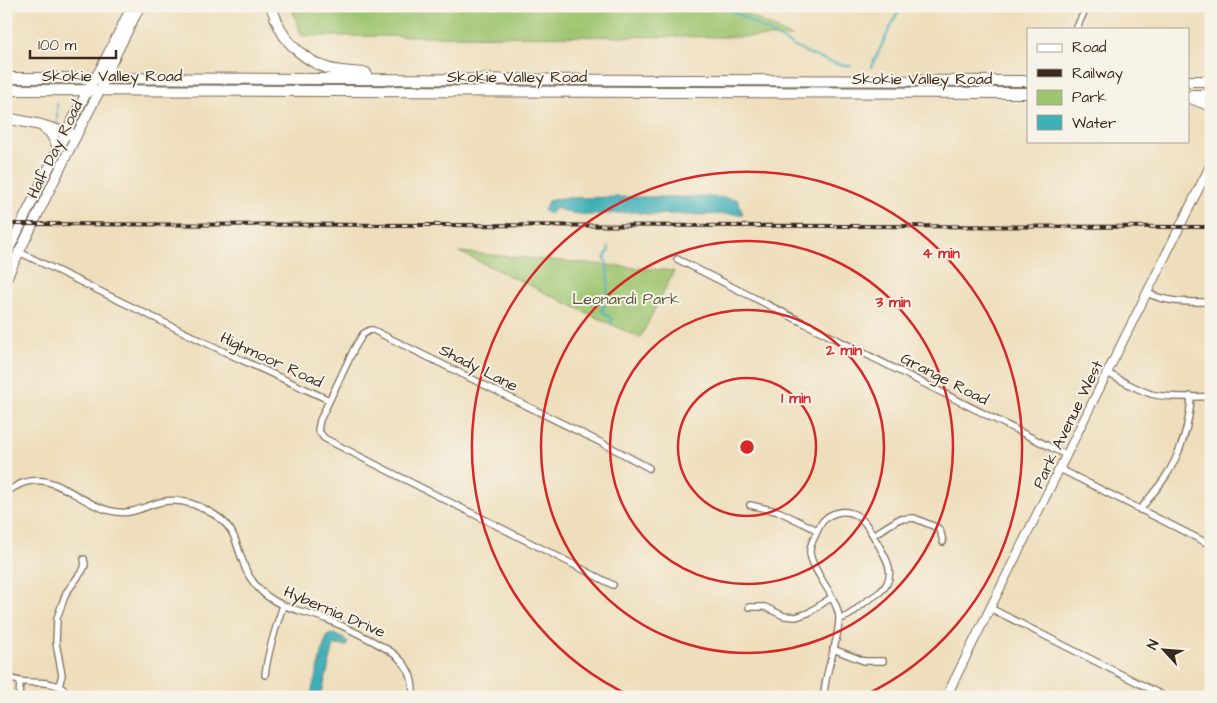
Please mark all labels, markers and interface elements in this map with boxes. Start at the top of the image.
scale bar [30,28,116,60]
legend [1027,28,1190,142]
text: 100 m [38,35,77,56]
text: Road [1072,37,1107,58]
text: Railway [1072,63,1123,85]
street label: Skokie Valley Road [42,65,182,88]
street label: Skokie Valley Road [447,66,587,89]
street label: Skokie Valley Road [852,68,992,91]
text: Park [1072,87,1107,108]
street label: Half Day Road [22,97,89,203]
text: Water [1072,113,1116,134]
text: 4 min [922,243,960,264]
park label: Leonardi Park [572,288,680,310]
text: 3 min [874,292,911,313]
street label: Highmoor Road [216,327,326,394]
street label: Shady Lane [435,339,522,398]
text: 2 min [825,340,863,361]
street label: Grange Road [896,347,992,411]
street label: Park Avenue West [1027,356,1109,492]
text: 1 min [781,388,811,409]
centre of rings [738,438,756,456]
street label: Hybernia Drive [280,581,389,644]
north arrow [1140,626,1190,676]
text: N [1142,636,1164,653]

